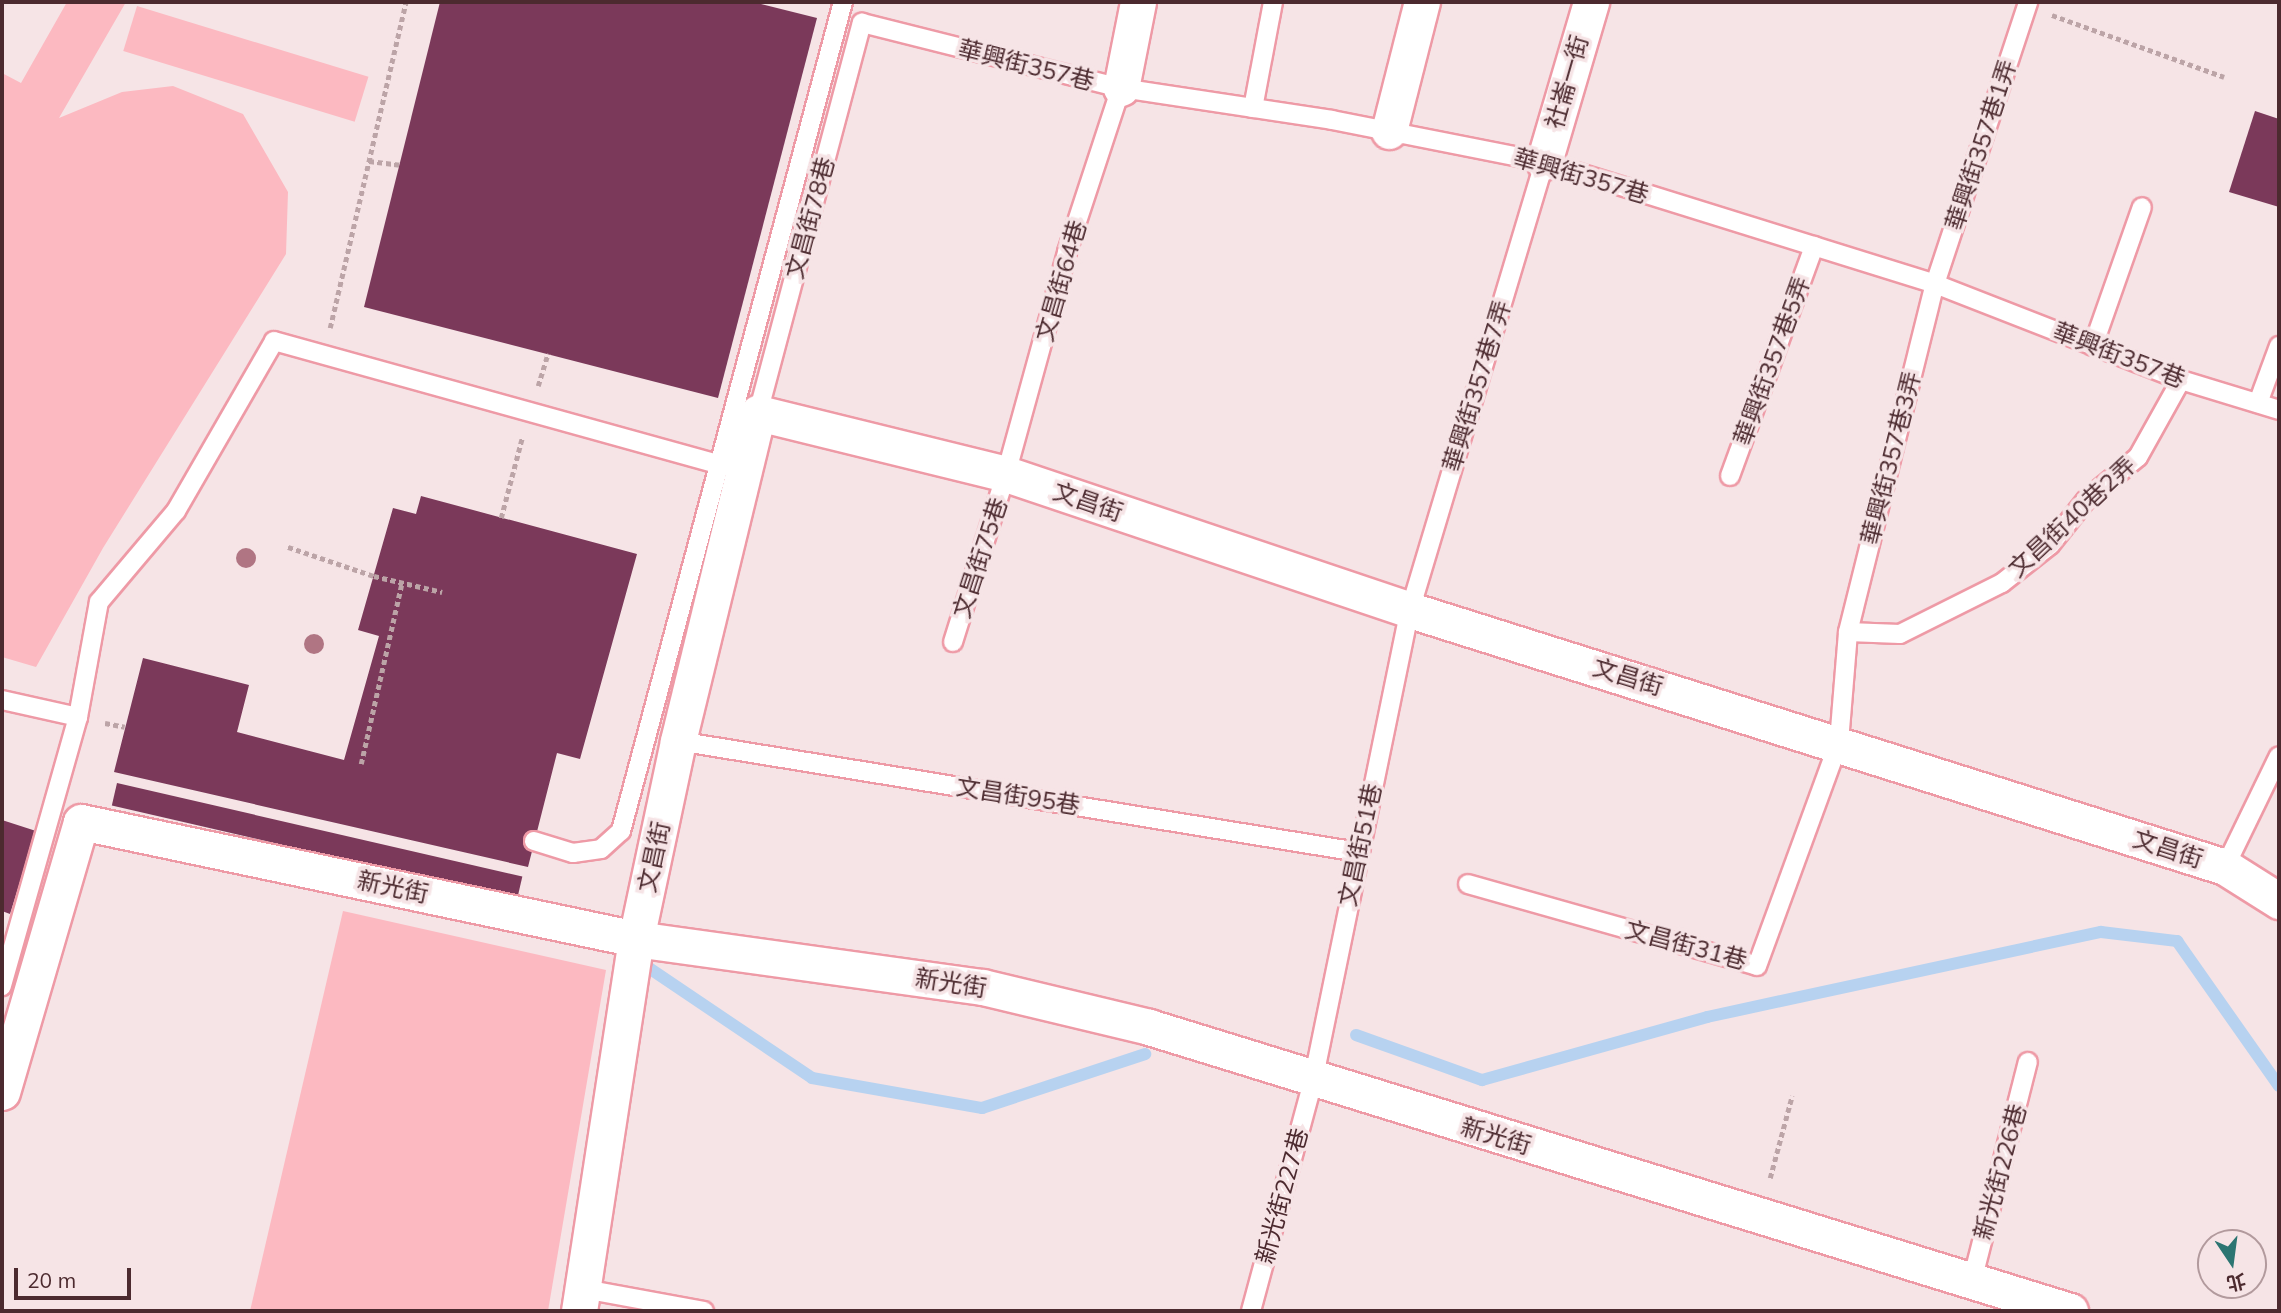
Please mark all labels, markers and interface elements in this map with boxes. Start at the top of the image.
street label: 社崙一街 [1540,32,1594,132]
street label: 華興街357巷 [955,34,1097,96]
street label: 華興街357巷1弄 [1940,56,2022,234]
street label: 華興街357巷 [1510,143,1652,209]
street label: 文昌街78巷 [780,154,840,282]
street label: 文昌街64巷 [1030,217,1092,345]
street label: 華興街357巷5弄 [1728,273,1816,449]
street label: 華興街357巷7弄 [1437,297,1517,475]
street label: 華興街357巷 [2049,317,2189,393]
street label: 華興街357巷3弄 [1856,368,1926,548]
street label: 文昌街40巷2弄 [2003,451,2141,583]
street label: 文昌街 [1049,477,1127,527]
street label: 文昌街75巷 [947,494,1013,622]
street label: 文昌街 [1589,653,1667,701]
street label: 文昌街95巷 [954,772,1082,820]
street label: 文昌街51巷 [1333,781,1387,909]
street label: 文昌街 [632,819,676,895]
street label: 文昌街 [2129,824,2207,874]
street label: 新光街 [355,865,431,909]
street label: 文昌街31巷 [1622,915,1750,975]
street label: 新光街 [913,963,989,1003]
street label: 新光街226巷 [1968,1101,2032,1243]
street label: 新光街 [1457,1112,1535,1160]
street label: 新光街227巷 [1250,1125,1314,1267]
north arrow [2197,1229,2267,1299]
scale bar [18,1254,135,1298]
text: 20 m [27,1267,76,1293]
text: 北 [2224,1269,2248,1296]

